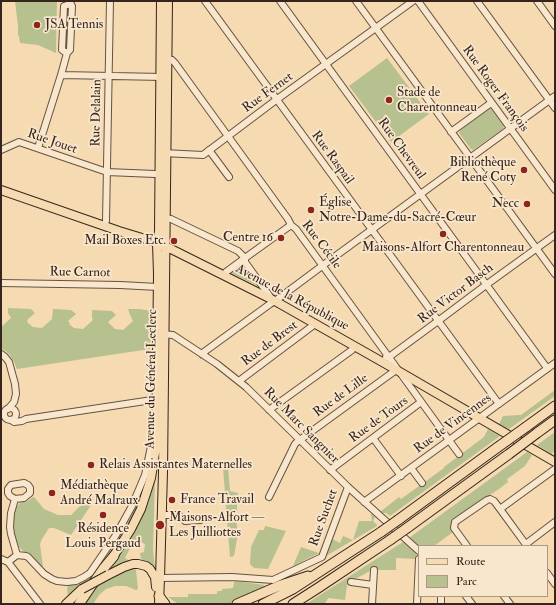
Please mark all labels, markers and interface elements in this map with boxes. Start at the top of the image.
place label: JSA Tennis [45,17,103,33]
marker: JSA Tennis [32,20,42,30]
street label: Rue Roger François [458,43,532,135]
street label: Rue Fernet [240,69,296,117]
street label: Rue Delalain [89,79,105,147]
place label: Stade de Charentonneau [397,85,477,116]
marker: Stade de Charentonneau [384,95,394,105]
street label: Rue Chevreul [374,115,428,183]
street label: Rue Jouet [25,126,79,158]
street label: Rue Raspail [308,128,356,188]
place label: Bibliothèque René Coty [449,155,516,186]
marker: Bibliothèque René Coty [519,165,529,175]
place label: Église Notre-Dame-du-Sacré-Cœur [319,195,476,226]
place label: Necc [492,196,519,212]
marker: Necc [522,199,532,209]
marker: Église Notre-Dame-du-Sacré-Cœur [306,205,316,215]
street label: Rue Cécile [298,218,344,272]
marker: Maisons-Alfort Charentonneau [438,229,448,239]
place label: Centre 16 [223,230,273,246]
place label: Mail Boxes Etc. [84,233,166,249]
marker: Centre 16 [276,233,286,243]
marker: Mail Boxes Etc. [169,236,179,246]
place label: Maisons-Alfort Charentonneau [362,240,524,256]
street label: Avenue de la République [233,261,351,335]
street label: Rue Victor Basch [415,261,497,327]
street label: Rue Carnot [49,265,111,281]
street label: Avenue du Général Leclerc [143,309,161,449]
street label: Rue de Brest [239,318,301,370]
street label: Rue de Lille [311,371,371,421]
street label: Rue Marc Sangnier [260,385,342,467]
street label: Rue de Vincennes [411,391,495,457]
street label: Rue de Tours [347,393,411,447]
place label: Relais Assistantes Maternelles [99,457,252,473]
marker: Relais Assistantes Maternelles [86,460,96,470]
place label: Médiathèque André Malraux [60,478,138,509]
street label: Rue Suchet [306,487,342,549]
marker: Médiathèque André Malraux [47,488,57,498]
place label: France Travail [180,492,254,508]
marker: France Travail [167,495,177,505]
marker: Résidence Louis Pergaud [98,510,108,520]
place label: Maisons-Alfort — Les Juilliottes [169,510,265,541]
marker: Maisons-Alfort — Les Juilliottes [154,519,166,531]
place label: Résidence Louis Pergaud [65,521,141,552]
legend [418,545,548,597]
text: Route [456,554,485,569]
text: Parc [456,574,477,589]

